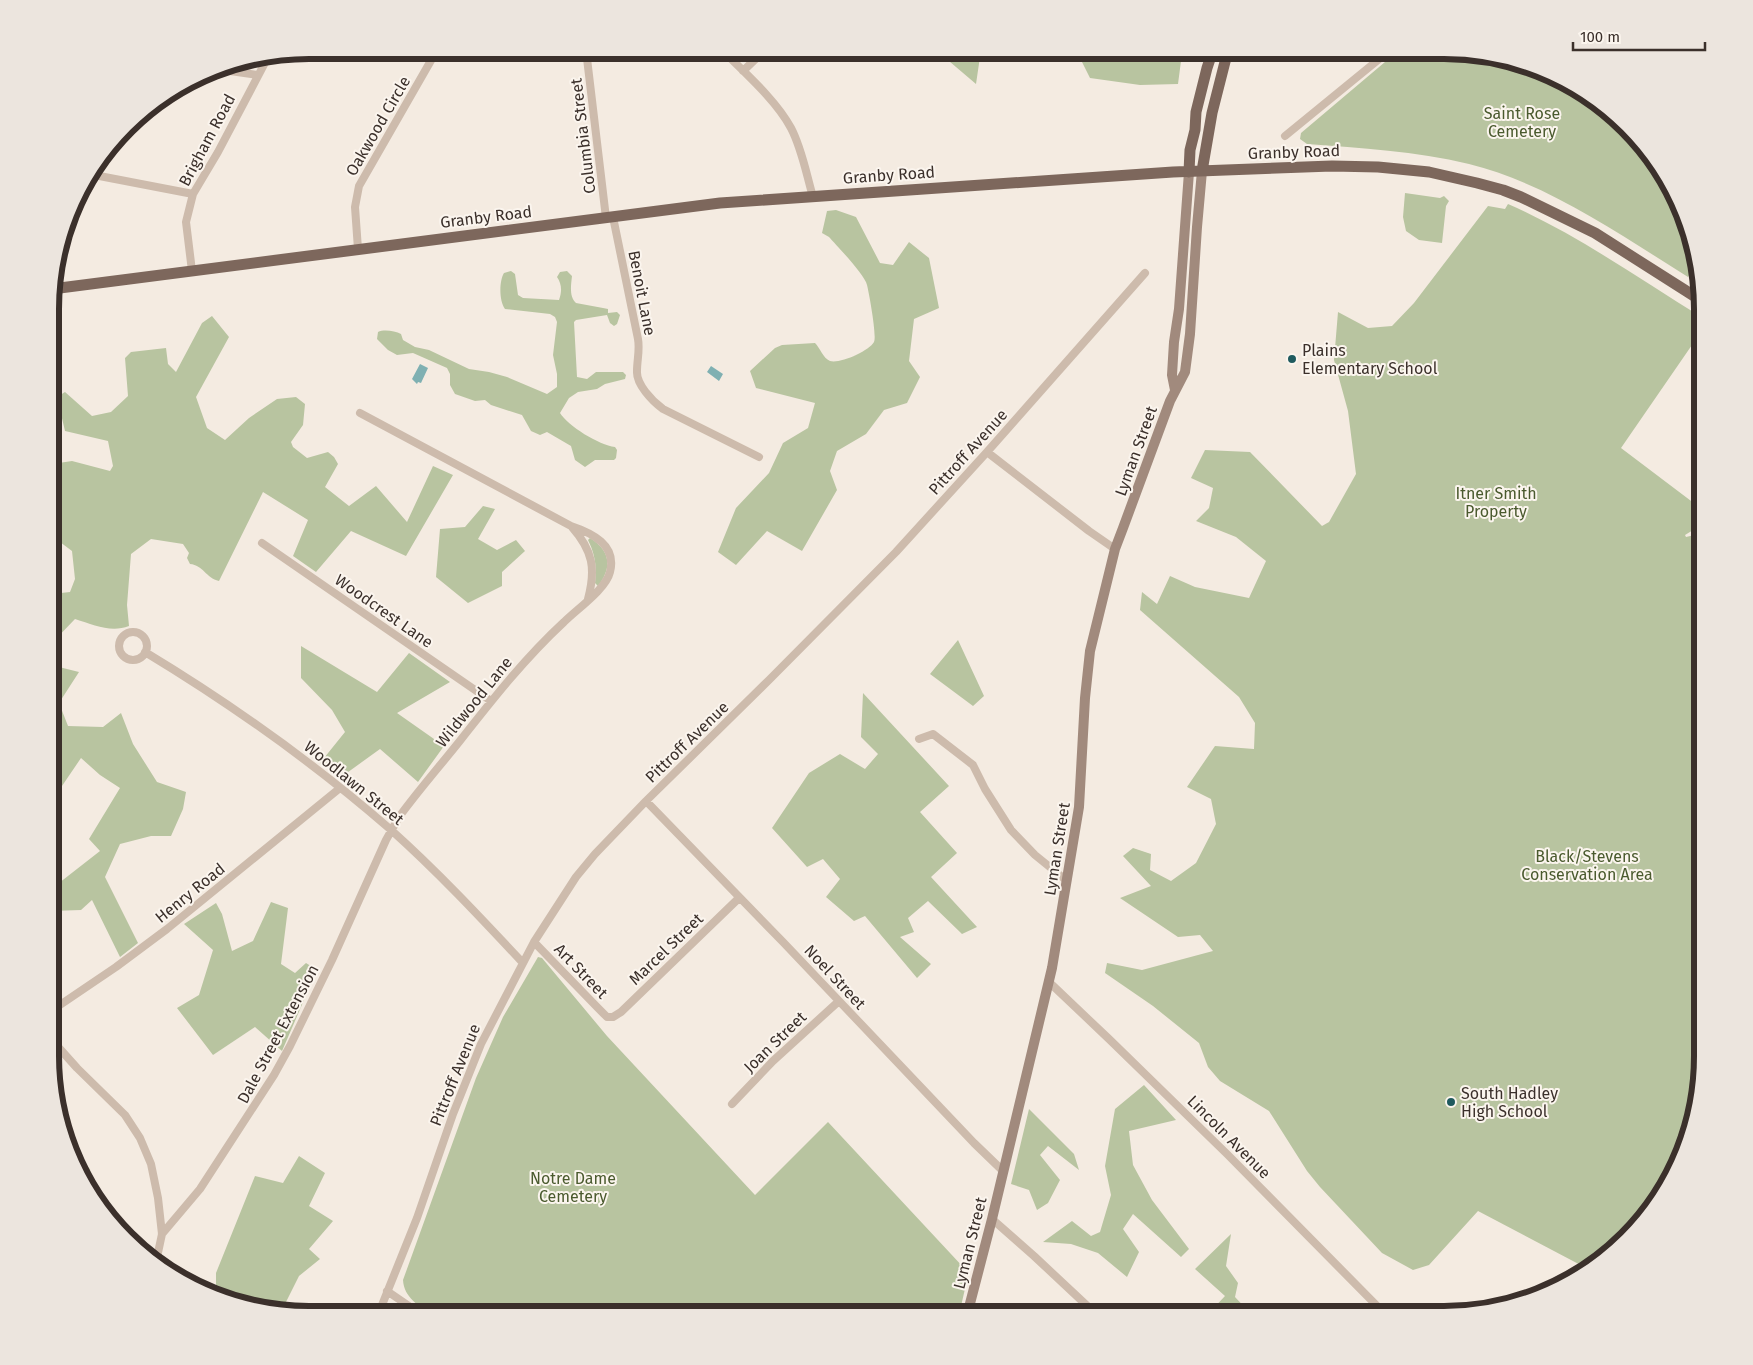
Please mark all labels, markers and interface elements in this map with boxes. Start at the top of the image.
scale bar [1573,20,1706,52]
text: 100 m [1580,28,1620,46]
street label: Oakwood Circle [342,73,414,179]
street label: Columbia Street [566,77,600,195]
street label: Brigham Road [175,91,239,189]
park label: Saint Rose Cemetery [1484,104,1560,141]
street label: Granby Road [1248,141,1340,163]
street label: Granby Road [842,162,936,188]
street label: Granby Road [439,202,533,232]
street label: Benoit Lane [624,249,660,337]
place label: Plains Elementary School [1302,341,1438,378]
marker: Plains Elementary School [1286,353,1298,365]
street label: Lyman Street [1111,403,1161,499]
street label: Pittroff Avenue [925,405,1011,499]
park label: Itner Smith Property [1455,484,1537,521]
street label: Woodcrest Lane [331,570,437,652]
street label: Wildwood Lane [432,653,516,751]
street label: Pittroff Avenue [641,697,733,787]
street label: Woodlawn Street [300,737,408,829]
street label: Lyman Street [1040,801,1074,897]
park label: Black/Stevens Conservation Area [1521,847,1653,884]
street label: Henry Road [151,859,229,927]
street label: Marcel Street [625,909,707,989]
street label: Art Street [550,940,612,1002]
street label: Noel Street [800,941,870,1013]
street label: Dale Street Extension [233,961,323,1107]
street label: Joan Street [740,1007,810,1077]
street label: Pittroff Avenue [426,1021,484,1129]
place label: South Hadley High School [1461,1084,1558,1121]
street label: Lincoln Avenue [1183,1091,1275,1183]
marker: South Hadley High School [1445,1096,1457,1108]
park label: Notre Dame Cemetery [530,1169,616,1206]
street label: Lyman Street [949,1195,991,1291]

